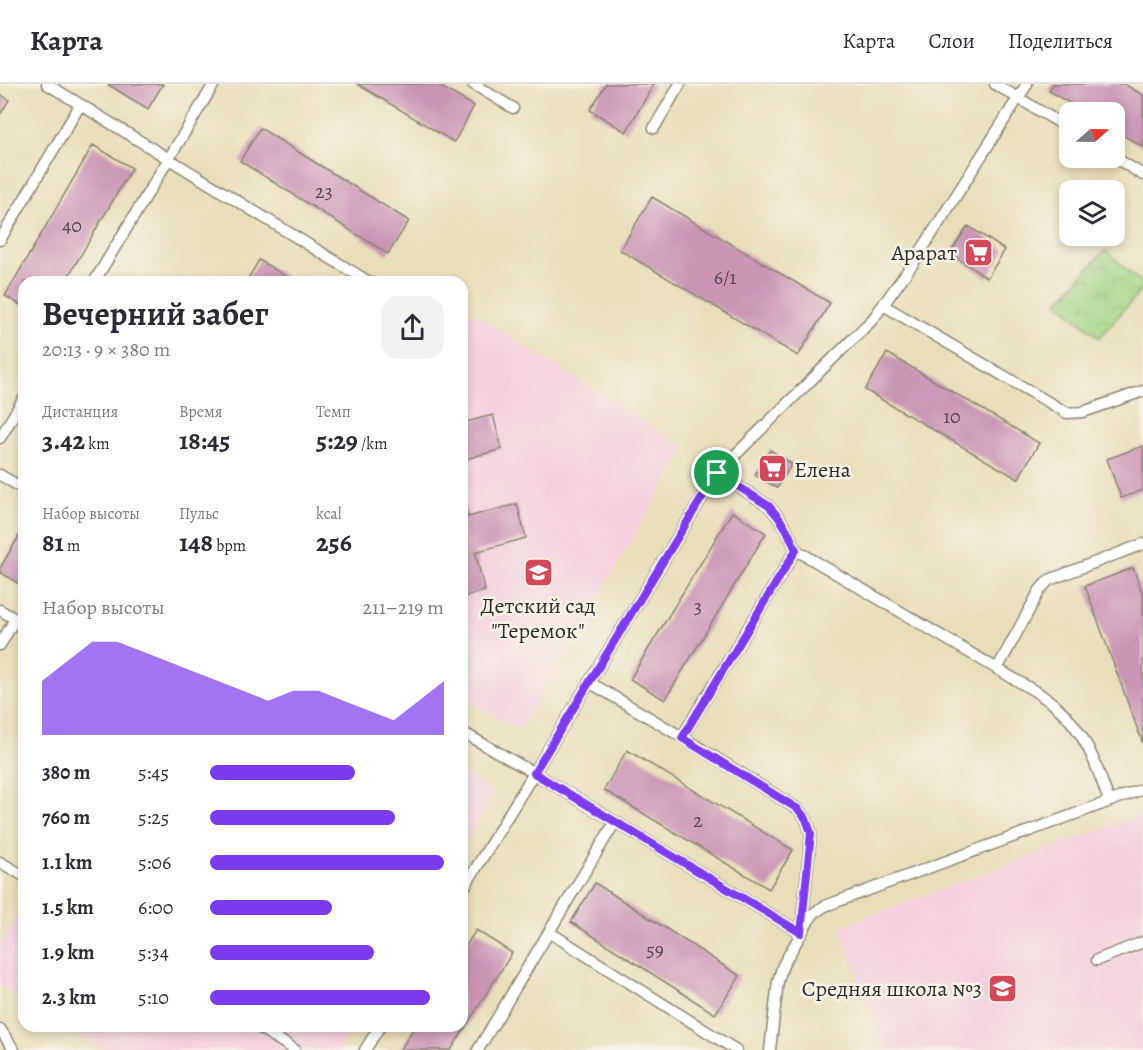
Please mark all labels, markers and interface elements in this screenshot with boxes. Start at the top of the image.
text: Карта [30,22,103,60]
text: Карта [842,27,895,55]
text: Слои [928,27,975,55]
text: Поделиться [1008,27,1113,55]
north arrow [1059,102,1125,168]
map controls [1059,102,1125,246]
house number: 23 [315,178,333,205]
button: layers [1059,180,1125,246]
house number: 40 [62,212,82,239]
supermarket icon: Арарат [962,236,994,268]
place label: Арарат [890,238,957,268]
house number: 6/1 [714,264,736,291]
text: Вечерний забег [42,291,269,336]
button: share [381,296,444,359]
text: 20:13 · 9 × 380 m [42,336,170,363]
text: Дистанция [42,401,118,423]
text: Время [179,401,223,423]
text: Темп [316,401,351,423]
house number: 10 [943,403,961,430]
text: 3.42 [42,423,85,458]
text: 18:45 [179,423,230,458]
text: 5:29 [316,423,358,458]
text: km [85,433,110,455]
text: /km [358,433,388,455]
pin [691,447,742,498]
supermarket icon: Елена [757,453,789,485]
place label: Елена [794,455,852,485]
icon: arrive [700,456,733,489]
text: Набор высоты [42,503,140,525]
text: Пульс [179,503,219,525]
text: kcal [316,503,342,525]
text: 81 [42,525,64,560]
text: 148 [179,525,213,560]
text: 256 [316,525,352,560]
text: m [64,535,80,557]
text: bpm [213,535,246,557]
school or university icon: Детский сад "Теремок" [522,557,554,589]
place label: Детский сад "Теремок" [480,591,596,646]
house number: 3 [694,593,702,620]
text: Набор высоты [42,594,165,621]
text: 211–219 m [363,594,444,621]
text: 380 m [42,759,91,786]
text: 5:45 [138,759,169,786]
text: 760 m [42,804,90,831]
text: 5:25 [138,804,169,831]
house number: 2 [693,807,703,834]
text: 1.1 km [42,849,92,876]
text: 5:06 [138,849,171,876]
text: 1.5 km [42,894,94,921]
text: 6:00 [138,894,173,921]
house number: 59 [646,936,664,963]
text: 1.9 km [42,939,95,966]
text: 5:34 [138,939,169,966]
school or university icon: Средняя школа №3 [987,972,1019,1004]
place label: Средняя школа №3 [802,974,982,1004]
text: 2.3 km [42,984,96,1011]
text: 5:10 [138,984,169,1011]

